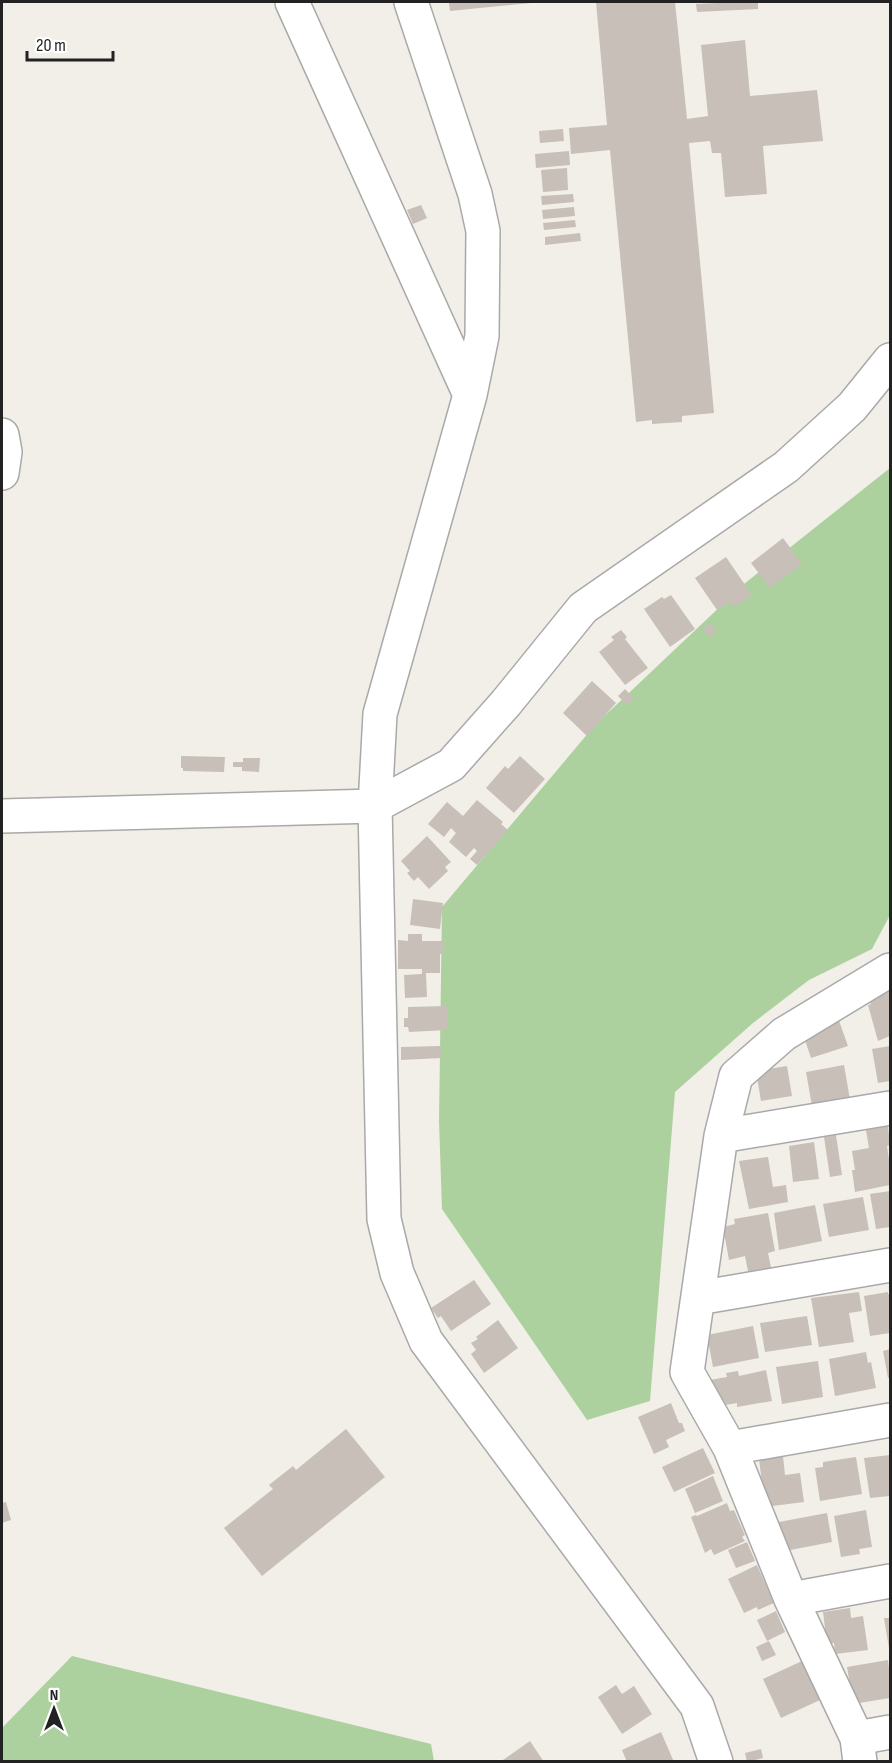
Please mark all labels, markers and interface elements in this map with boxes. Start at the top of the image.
scale bar [27,24,112,62]
text: 20 m [36,35,66,56]
north arrow [24,1679,84,1739]
text: N [50,1686,58,1705]

